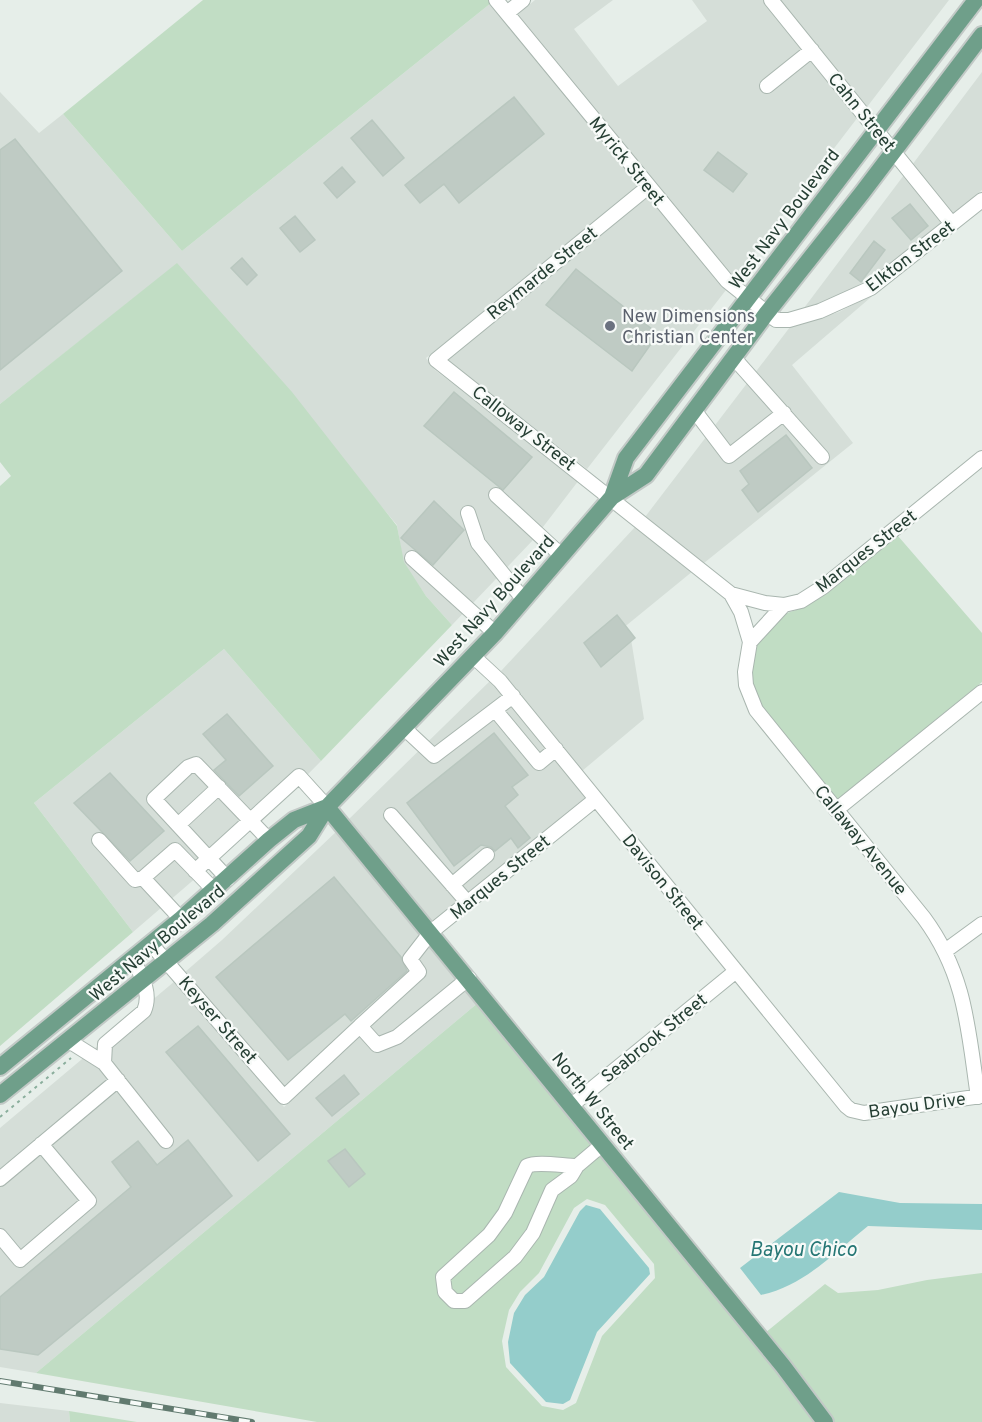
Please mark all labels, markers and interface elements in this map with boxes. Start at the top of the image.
street label: Cahn Street [822,69,900,157]
street label: Myrick Street [583,113,669,211]
street label: West Navy Boulevard [725,145,846,295]
street label: Elkton Street [862,216,960,298]
street label: Reymarde Street [483,223,603,326]
place label: New Dimensions Christian Center [622,306,755,350]
marker: New Dimensions Christian Center [603,319,617,333]
street label: Calloway Street [466,381,580,477]
street label: Marques Street [812,506,922,599]
street label: West Navy Boulevard [430,531,561,673]
street label: Callaway Avenue [808,781,911,901]
street label: Davison Street [616,830,708,936]
street label: Marques Street [446,831,556,926]
street label: West Navy Boulevard [85,881,231,1008]
street label: Keyser Street [172,972,261,1070]
street label: Seabrook Street [597,989,713,1089]
street label: North W Street [545,1048,638,1155]
street label: Bayou Drive [867,1088,967,1125]
water label: Bayou Chico [750,1238,857,1264]

